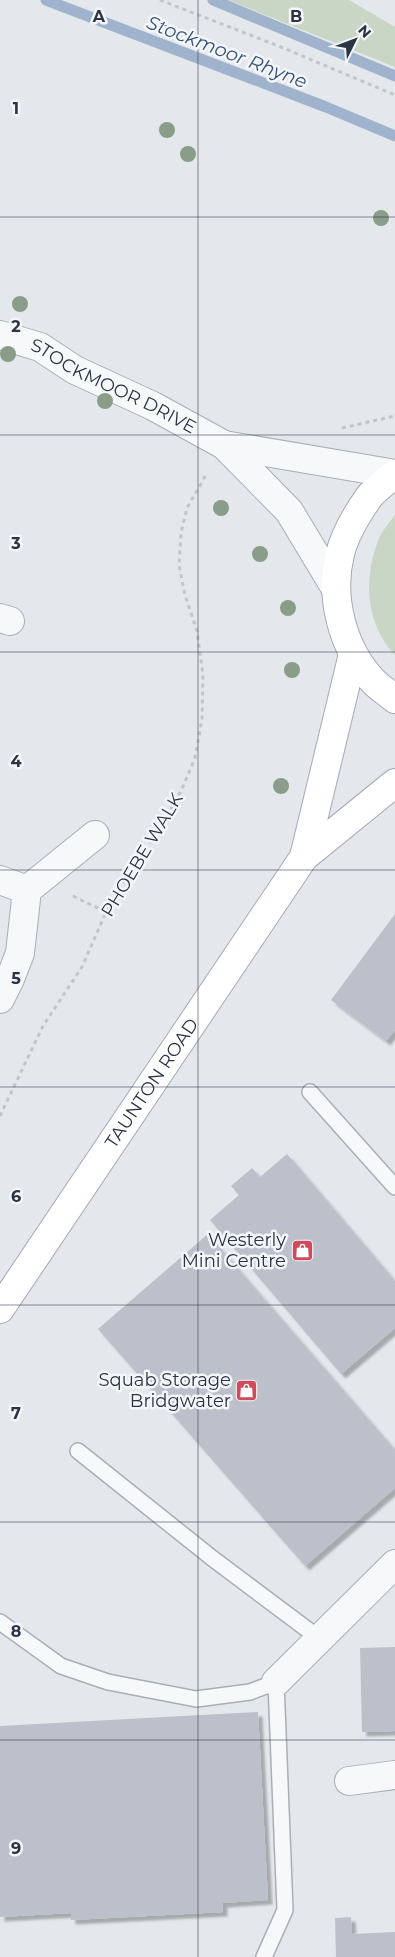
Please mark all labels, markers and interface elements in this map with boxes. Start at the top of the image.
text: A [92,7,106,26]
text: B [290,7,302,26]
water label: Stockmoor Rhyne [143,11,311,93]
north arrow [330,15,380,65]
text: N [354,21,375,42]
text: 1 [13,99,19,118]
text: 2 [11,317,21,336]
street label: STOCKMOOR DRIVE [28,334,200,439]
text: 3 [10,534,21,553]
text: 4 [10,752,22,771]
street label: PHOEBE WALK [96,789,188,921]
text: 5 [11,969,21,988]
street label: TAUNTON ROAD [100,1014,203,1152]
text: 6 [11,1187,21,1206]
place label: Westerly Mini Centre [182,1229,286,1272]
shop icon: Westerly Mini Centre [290,1238,314,1262]
place label: Squab Storage Bridgwater [98,1369,231,1412]
shop icon: Squab Storage Bridgwater [235,1378,259,1402]
text: 7 [11,1404,21,1423]
text: 8 [11,1622,21,1641]
text: 9 [11,1839,21,1858]

